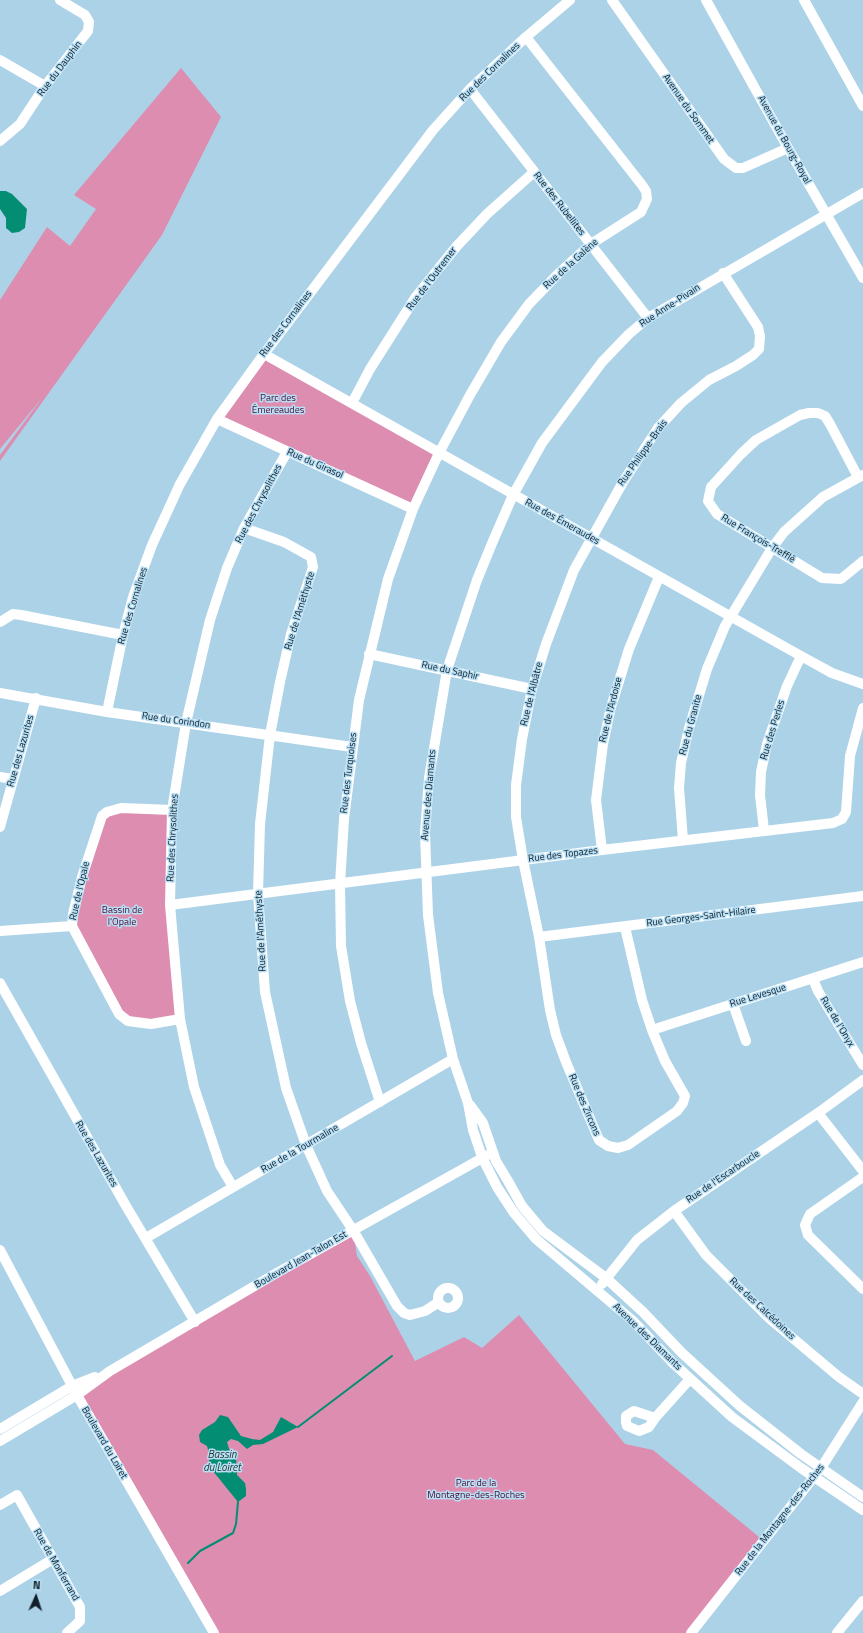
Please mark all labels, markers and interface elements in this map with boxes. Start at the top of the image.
street label: Rue du Dauphin [35,39,85,99]
street label: Rue des Cornalines [457,40,523,104]
street label: Avenue du Sommet [660,72,716,146]
street label: Avenue du Bourg-Royal [755,94,813,186]
street label: Rue des Rubellites [530,170,588,238]
street label: Rue de la Galène [541,236,601,292]
street label: Rue de l'Outremer [404,245,460,313]
street label: Rue Anne-Pivain [637,282,703,330]
street label: Rue des Cornalines [257,288,315,360]
park label: Parc des Émereaudes [252,393,304,416]
street label: Rue Philippe-Brais [616,418,670,488]
street label: Rue du Girasol [285,446,345,482]
street label: Rue des Chrysolithes [233,462,285,546]
street label: Rue des Émeraudes [523,496,601,548]
street label: Rue François-Trefflé [719,512,797,566]
street label: Rue des Cornalines [116,566,150,646]
street label: Rue de l'Améthyste [282,570,318,652]
street label: Rue du Saphir [420,659,480,683]
street label: Rue de l'Albâtre [518,661,546,727]
street label: Rue de l'Ardoise [597,676,625,744]
street label: Rue du Granite [677,693,705,757]
street label: Rue des Perles [758,698,788,762]
street label: Rue du Corindon [141,710,211,732]
street label: Rue des Lazurites [5,714,37,788]
street label: Rue des Turquoises [338,732,360,814]
street label: Avenue des Diamants [419,749,439,841]
street label: Rue des Chrysolithes [165,794,181,882]
street label: Rue des Topazes [528,845,598,865]
street label: Rue de l'Opale [67,860,93,922]
street label: Rue de l'Améthyste [253,890,269,972]
street label: Rue Georges-Saint-Hilaire [646,904,756,930]
park label: Bassin de l'Opale [102,905,142,928]
street label: Rue Levesque [728,982,788,1010]
street label: Rue de l'Onyx [817,995,857,1049]
street label: Rue des Zircons [566,1072,602,1138]
street label: Rue des Lazurites [72,1119,120,1189]
street label: Rue de la Tourmaline [259,1122,341,1176]
street label: Rue de l'Escarboucle [684,1148,762,1206]
street label: Boulevard Jean-Talon Est [253,1229,349,1291]
street label: Rue des Calcédoines [727,1275,797,1343]
street label: Avenue des Diamants [610,1301,684,1373]
street label: Boulevard du Loiret [78,1405,130,1481]
water label: Bassin du Loiret [203,1448,241,1474]
street label: Rue de la Montagne-des-Roches [733,1462,827,1578]
park label: Parc de la Montagne-des-Roches [427,1478,525,1502]
street label: Rue de Monferrand [31,1527,81,1603]
north arrow [16,1577,56,1617]
text: N [32,1577,41,1593]

